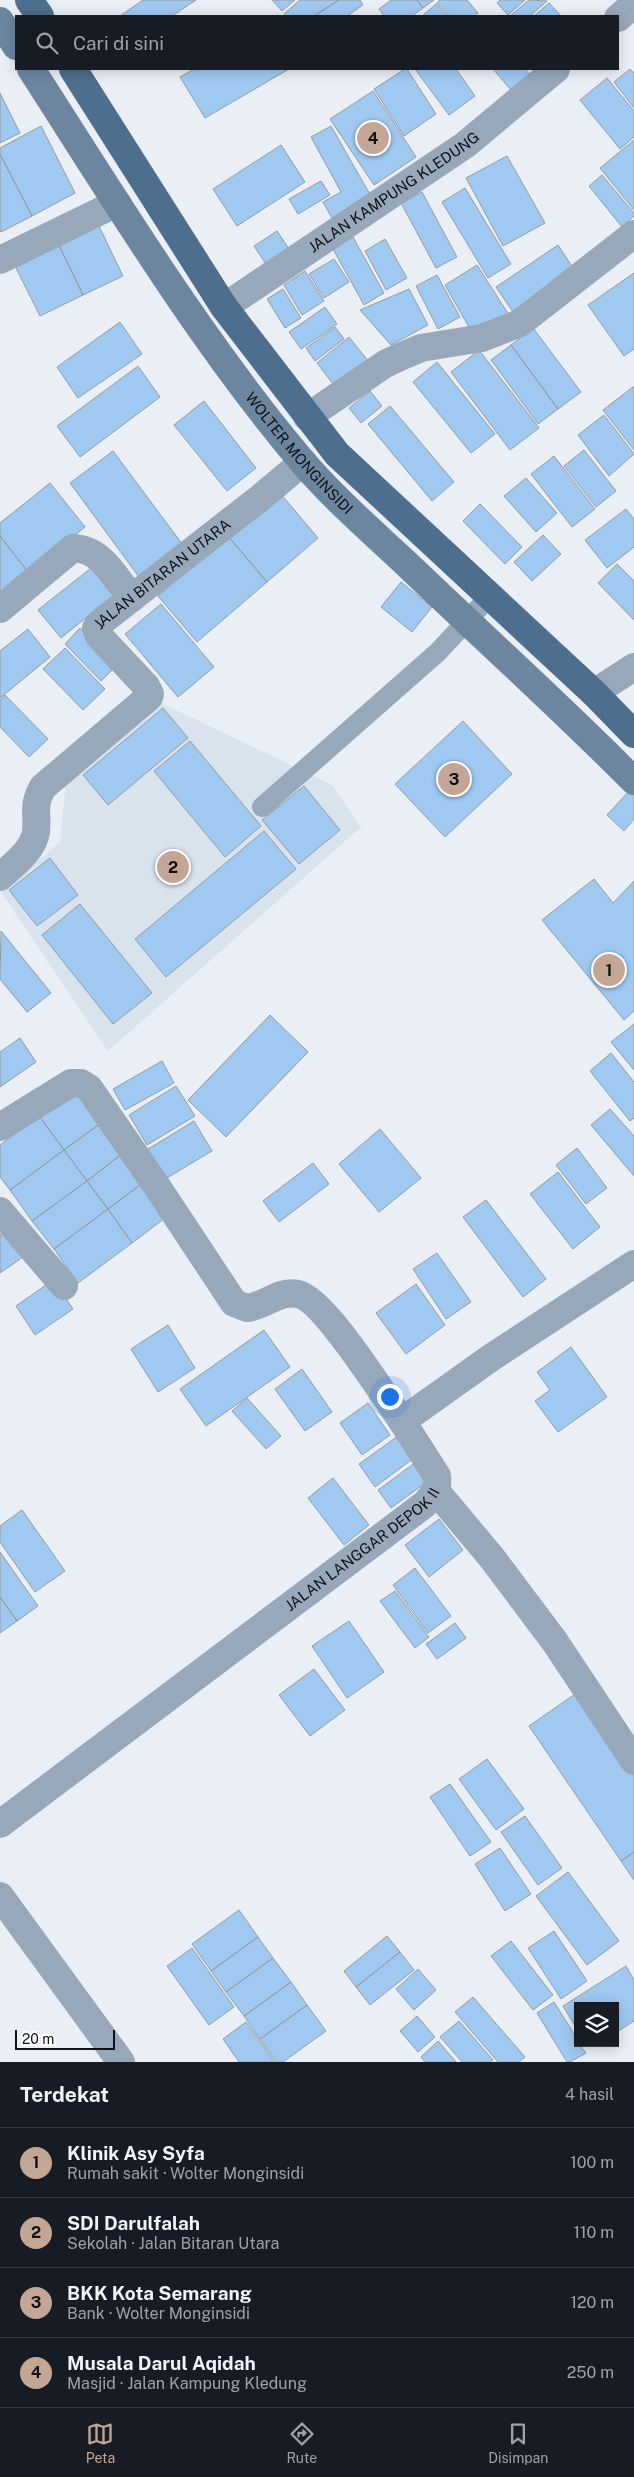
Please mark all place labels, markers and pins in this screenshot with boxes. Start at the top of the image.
pin: 4 [357,119,389,157]
pin: 3 [438,760,470,798]
pin: 2 [157,848,189,886]
pin: 1 [593,951,625,989]

